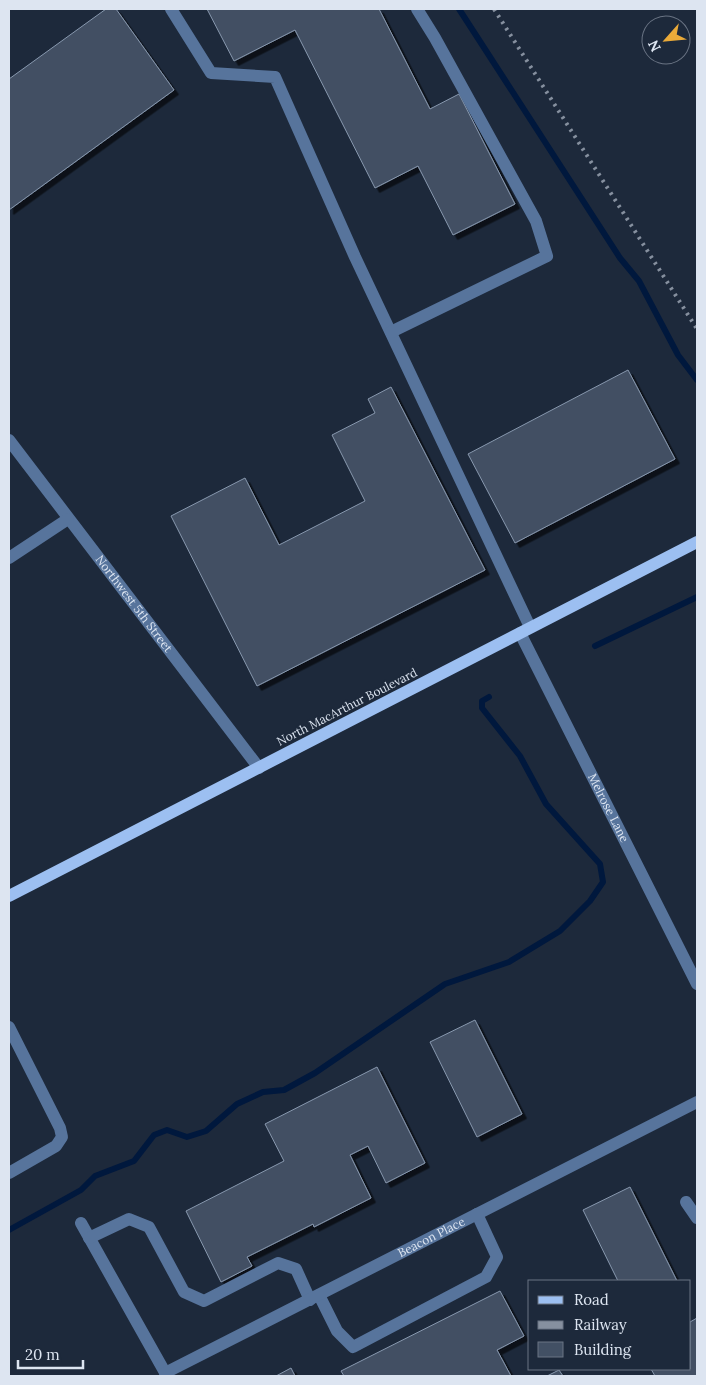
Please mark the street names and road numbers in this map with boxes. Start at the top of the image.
street label: Northwest 5th Street [92,552,176,655]
street label: North MacArthur Boulevard [274,664,420,749]
street label: Melrose Lane [585,771,633,845]
street label: Beacon Place [395,1213,468,1260]

